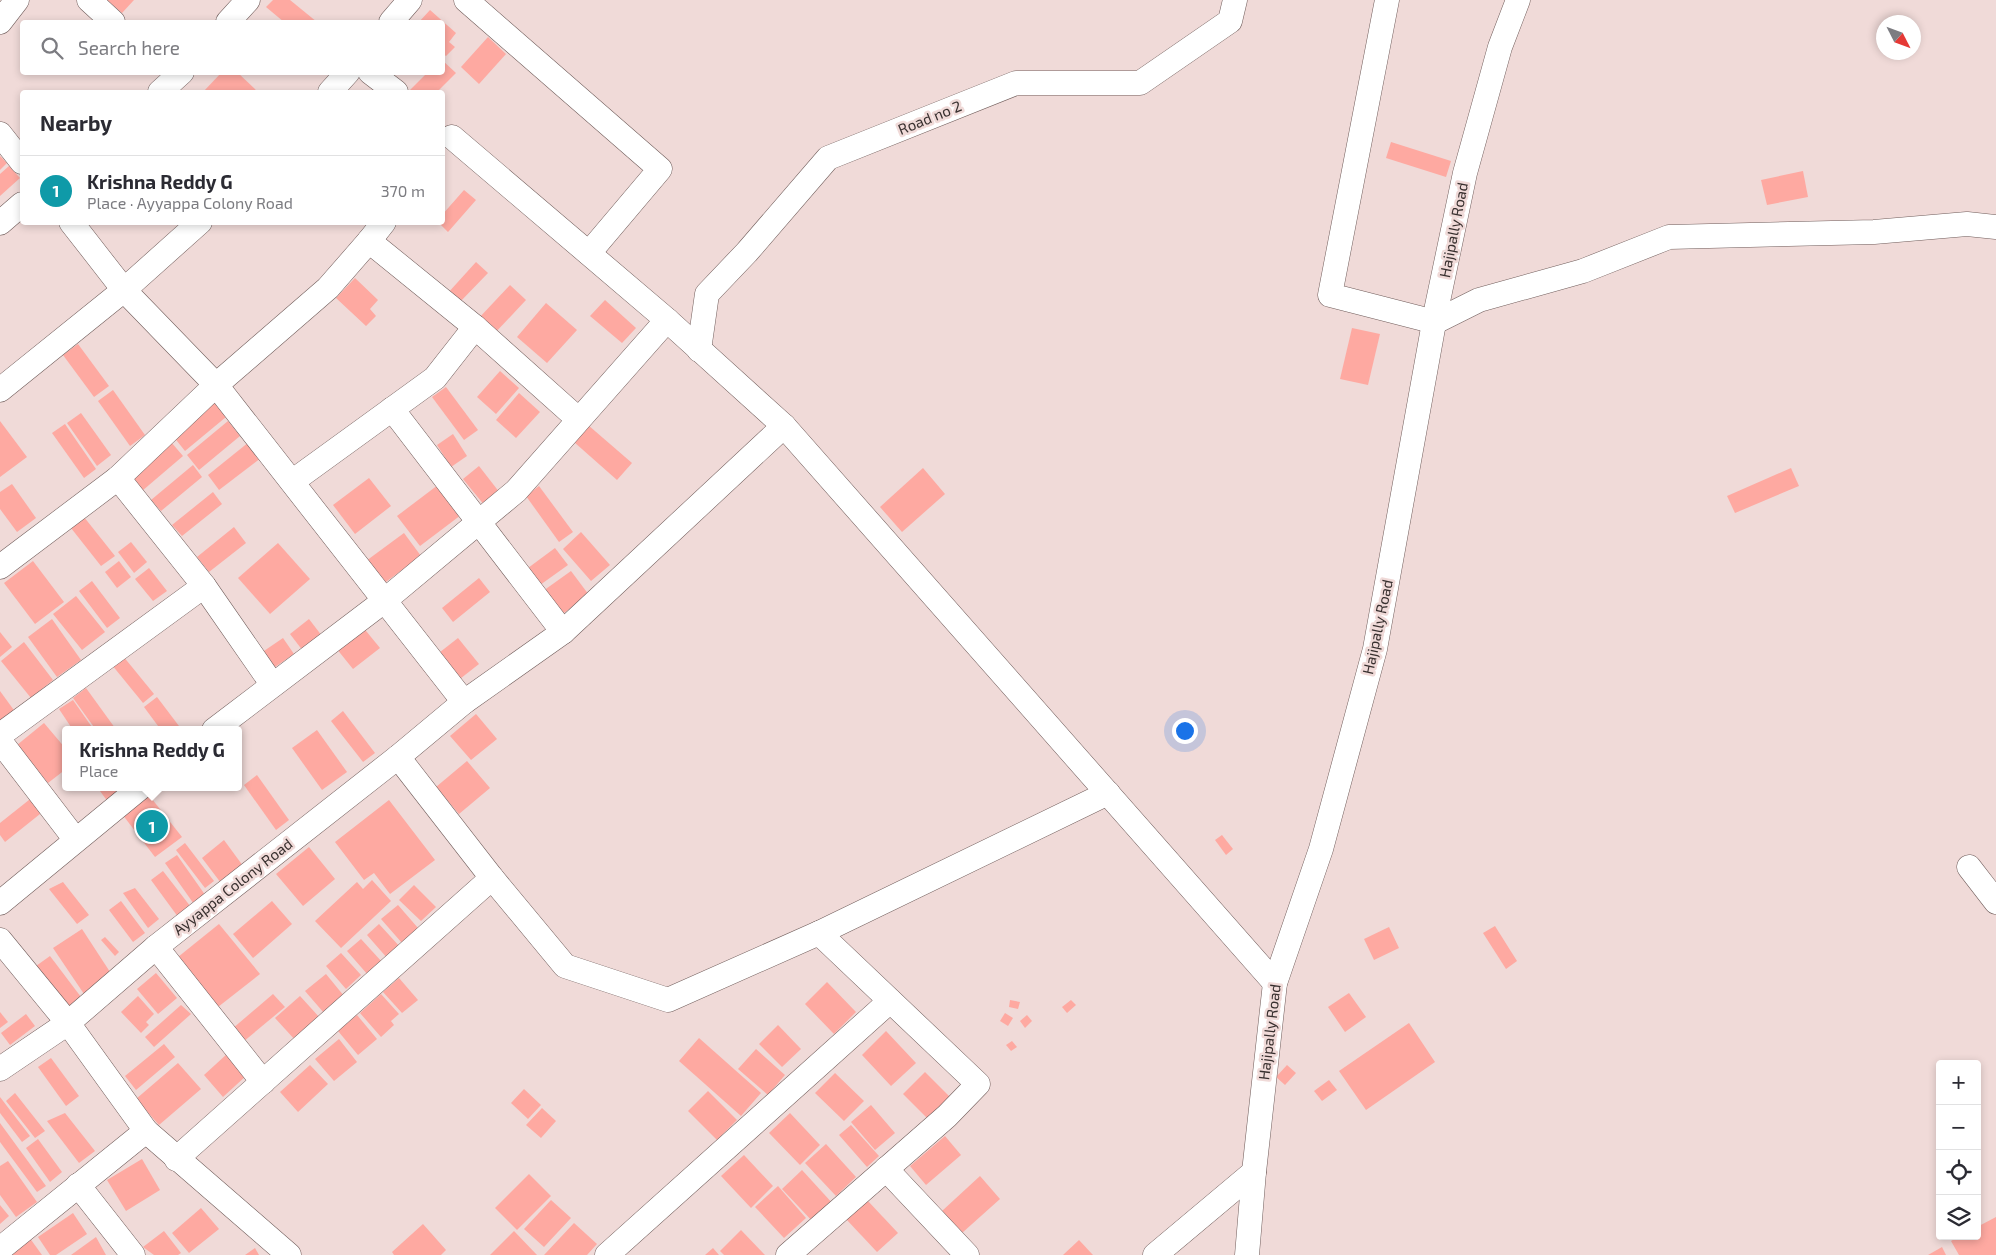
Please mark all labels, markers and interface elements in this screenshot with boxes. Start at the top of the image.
north arrow [1876,15,1921,60]
search box [20,20,445,75]
icon: search [38,34,66,62]
text: Search here [78,36,180,59]
street label: Road no 2 [895,96,964,138]
text: Nearby [40,110,112,135]
text: Krishna Reddy G [87,170,233,193]
text: 1 [53,181,59,200]
text: 370 m [381,181,425,200]
street label: Hajipally Road [1435,181,1472,279]
text: Place · Ayyappa Colony Road [87,193,293,212]
street label: Hajipally Road [1358,578,1397,676]
your location [1172,718,1198,744]
popup [62,726,242,791]
text: Krishna Reddy G [79,738,225,761]
text: Place [79,761,118,780]
pin: 1 [136,807,168,845]
street label: Ayyappa Colony Road [169,834,296,938]
street label: Hajipally Road [1254,983,1285,1081]
map controls [1936,1060,1981,1240]
button: + [1936,1060,1981,1105]
button: − [1936,1105,1981,1150]
button: locate [1936,1150,1981,1195]
button: layers [1936,1195,1981,1240]

